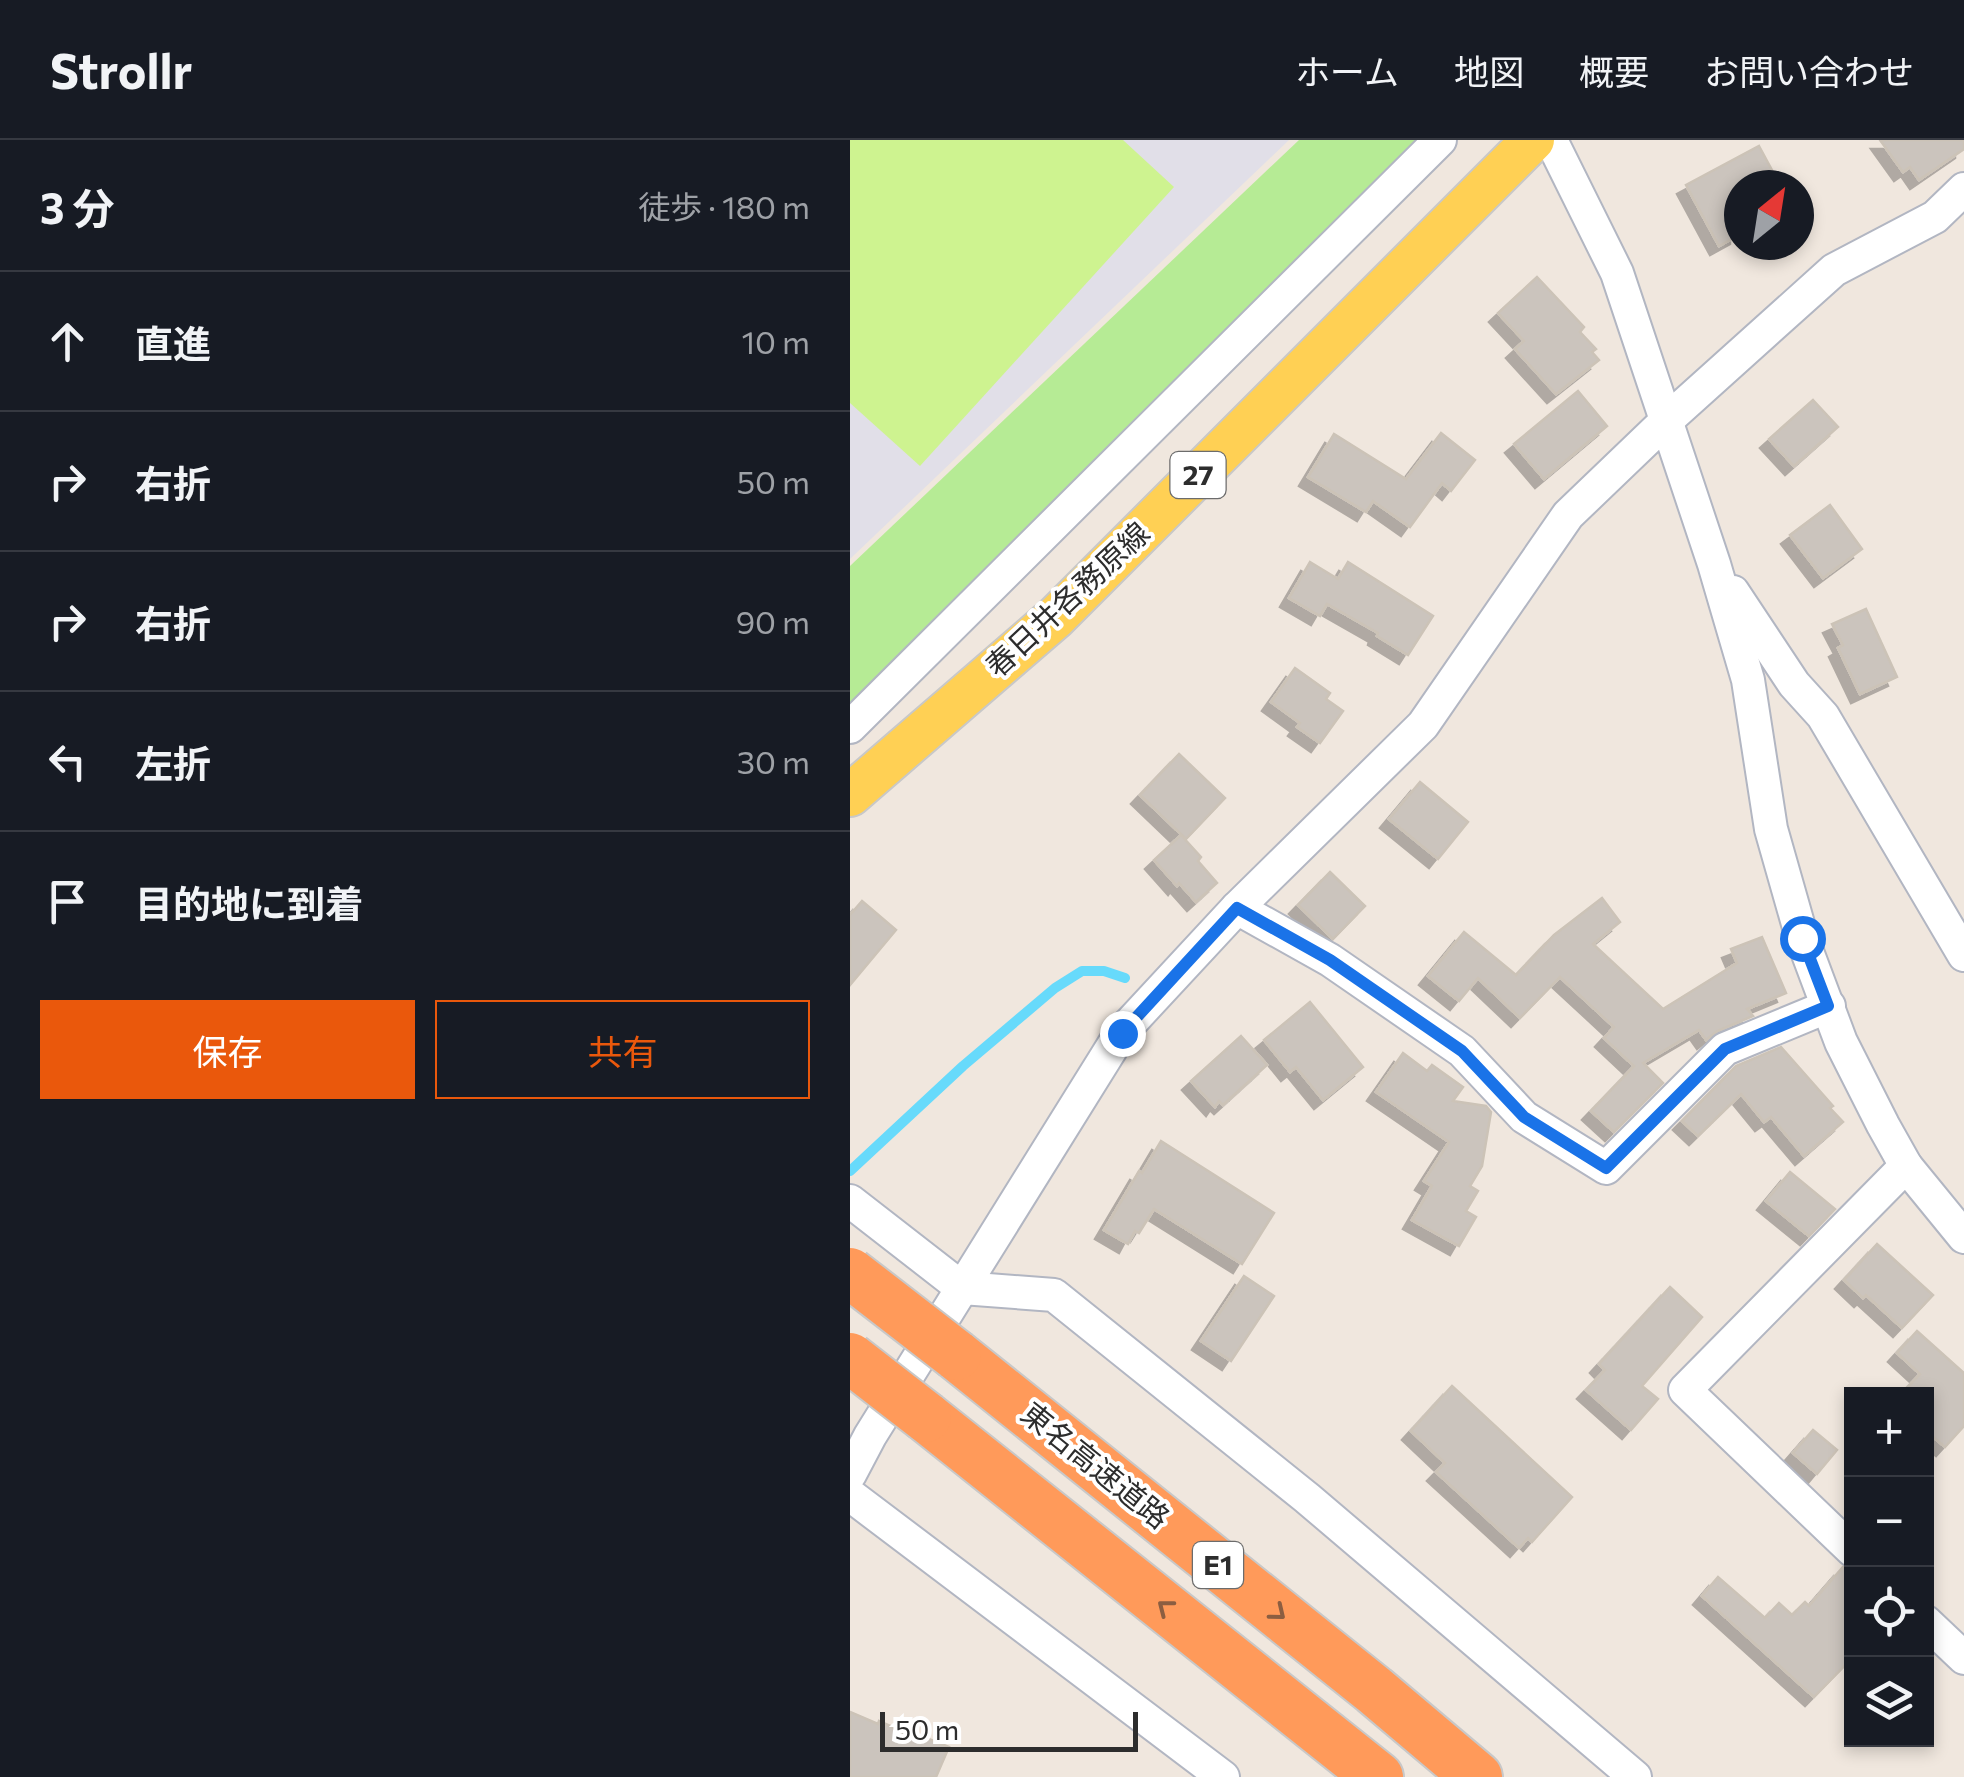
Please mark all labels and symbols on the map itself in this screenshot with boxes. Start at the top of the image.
north arrow [1724,170,1814,260]
road number: 27 [1170,452,1226,498]
street label: 春日井各務原線 [977,513,1156,683]
route start [1780,916,1826,962]
route end [1100,1011,1146,1057]
street label: 東名高速道路 [1015,1393,1178,1535]
road number: E1 [1193,1542,1243,1588]
one-way arrow [1159,1601,1177,1618]
one-way arrow [1267,1601,1285,1619]
scale bar [880,1707,1138,1752]

